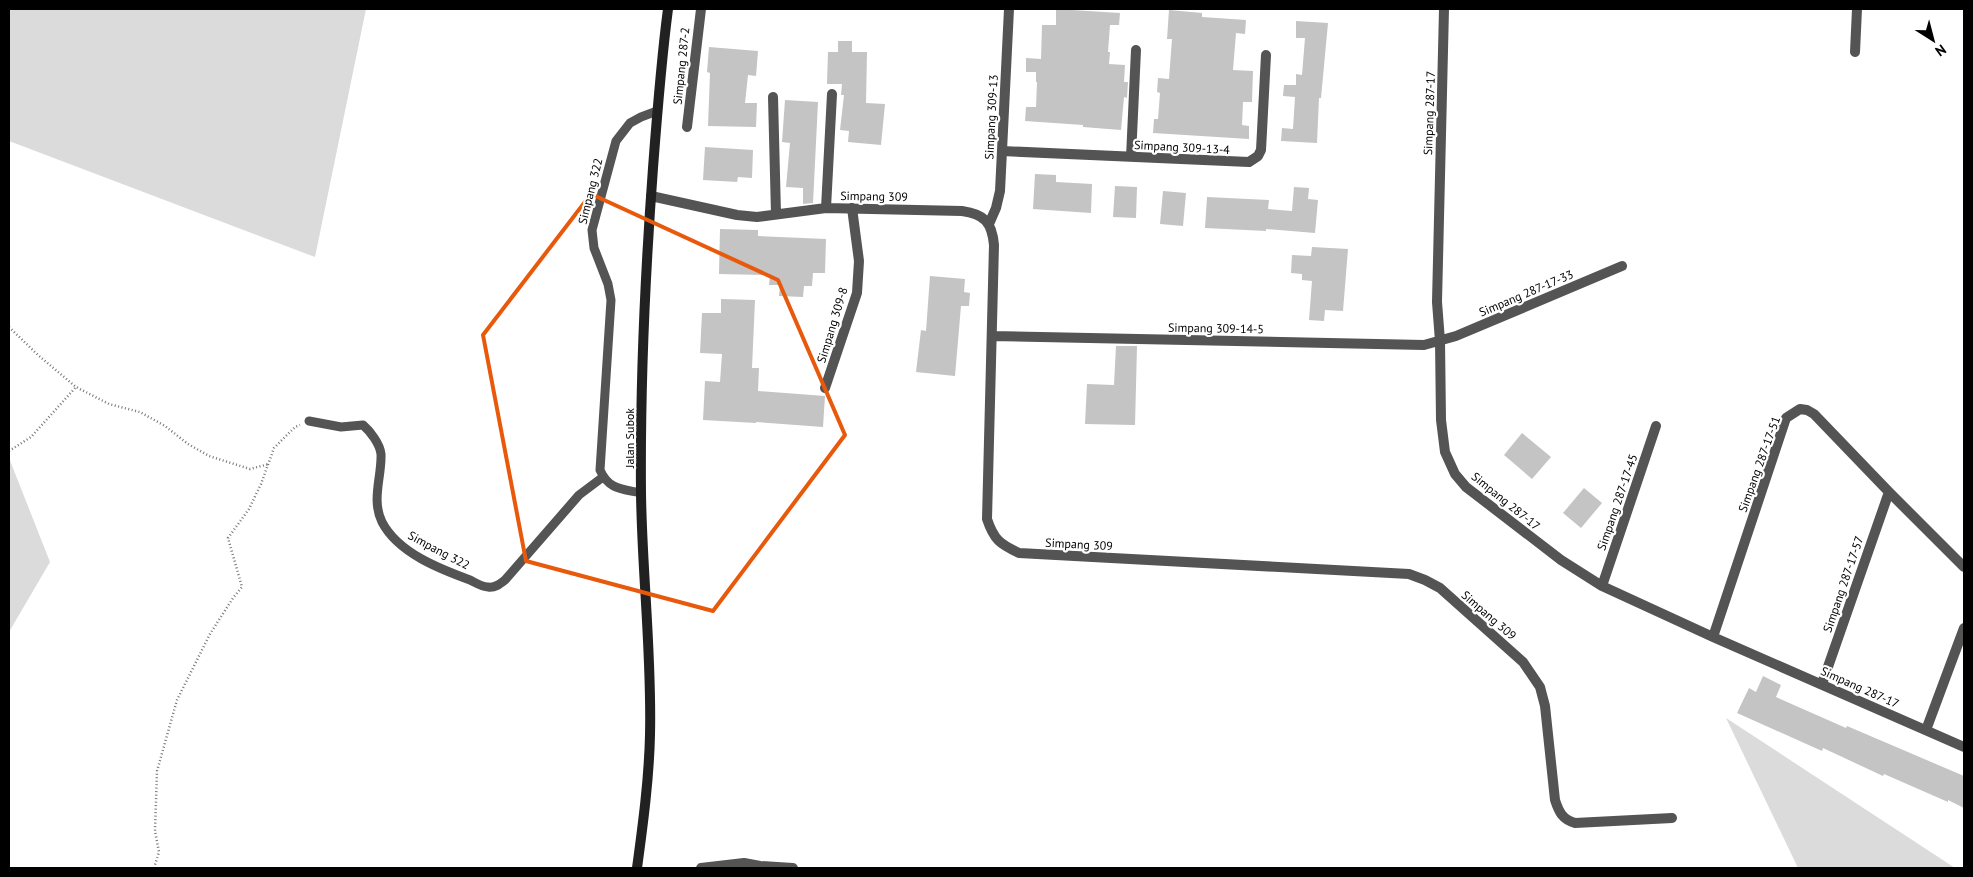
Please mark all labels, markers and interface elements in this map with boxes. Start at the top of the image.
north arrow [1908,15,1958,65]
street label: Simpang 287-2 [669,27,693,105]
text: N [1932,41,1950,61]
street label: Simpang 287-17 [1420,71,1438,155]
street label: Simpang 309-13 [981,74,1001,160]
street label: Simpang 309-13-4 [1134,137,1231,157]
street label: Simpang 322 [575,156,605,226]
street label: Simpang 309 [840,188,908,204]
street label: Simpang 287-17-33 [1477,266,1575,320]
street label: Simpang 309-8 [813,285,851,365]
street label: Simpang 309-14-5 [1168,320,1264,336]
street label: Jalan Subok [622,408,637,469]
street label: Simpang 287-17-51 [1735,414,1783,514]
street label: Simpang 287-17-45 [1593,452,1641,552]
street label: Simpang 287-17 [1469,469,1543,533]
street label: Simpang 322 [406,528,472,572]
street label: Simpang 287-17-57 [1819,534,1867,634]
street label: Simpang 309 [1045,535,1113,553]
street label: Simpang 309 [1459,587,1519,643]
street label: Simpang 287-17 [1818,663,1902,711]

